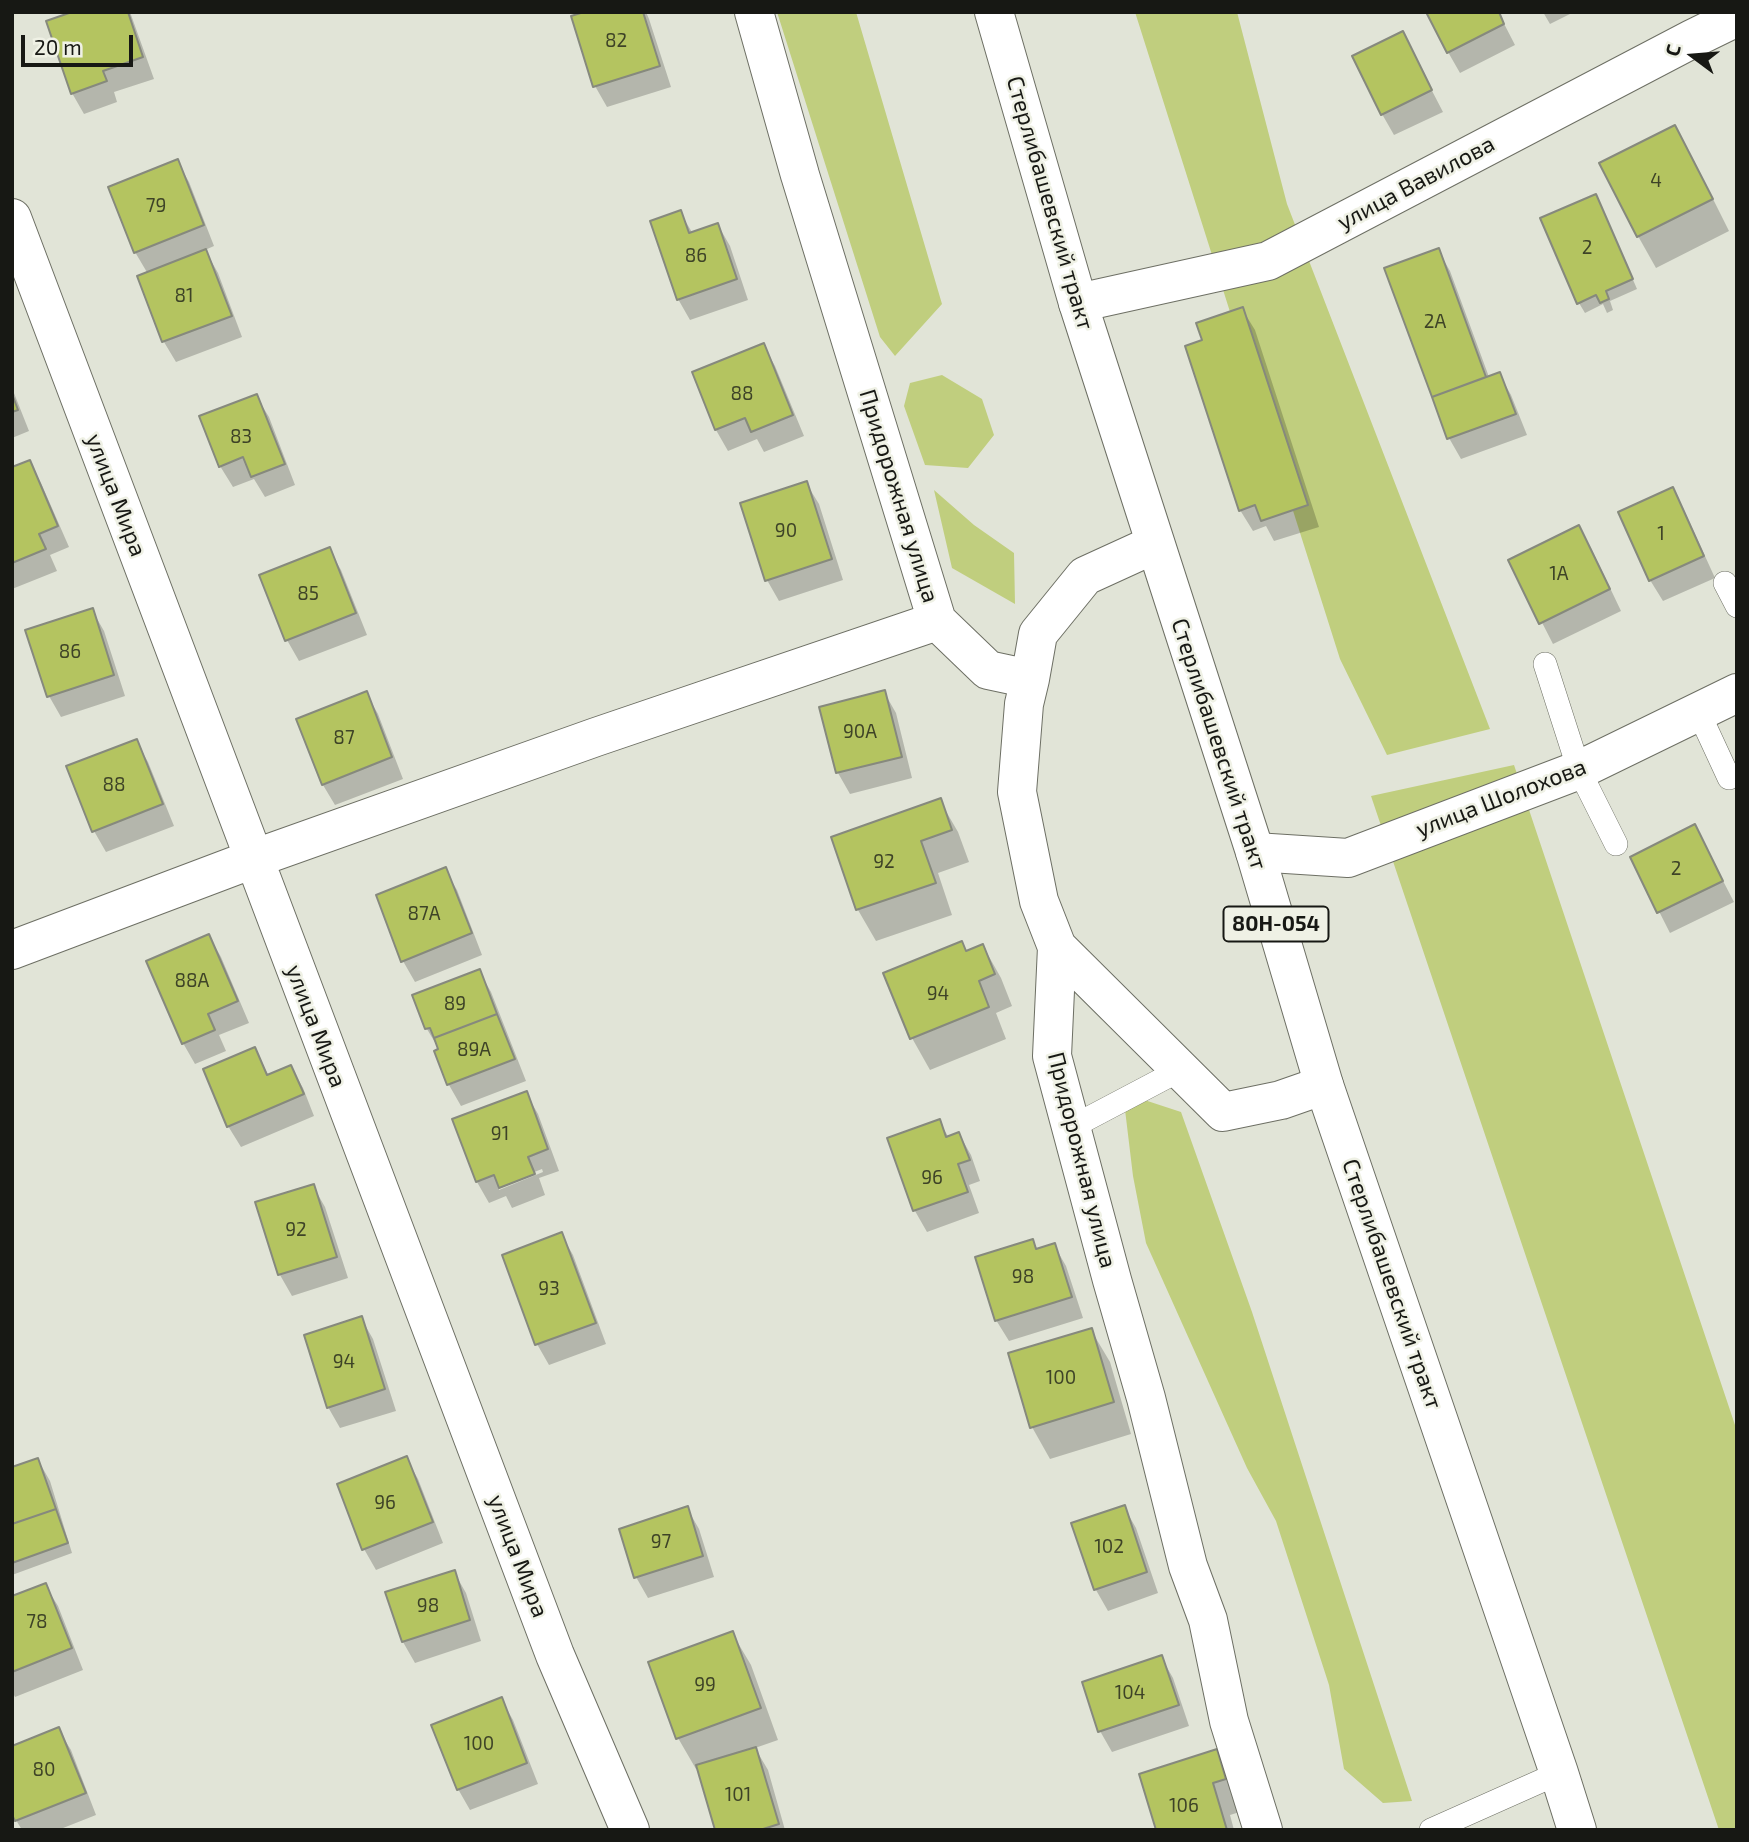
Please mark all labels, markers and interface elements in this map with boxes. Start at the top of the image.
scale bar [24,21,136,65]
north arrow [1658,21,1728,91]
house number: 82 [605,30,627,52]
text: 20 m [34,34,82,59]
text: С [1660,42,1685,59]
street label: Стерлибашевский тракт [1001,73,1099,333]
street label: улица Вавилова [1333,130,1499,236]
house number: 4 [1650,170,1662,192]
house number: 79 [146,195,166,217]
house number: 2 [1582,237,1592,259]
house number: 86 [685,245,707,267]
house number: 81 [174,285,194,307]
house number: 2А [1424,311,1446,333]
house number: 88 [730,383,754,405]
street label: Придорожная улица [853,386,945,606]
house number: 83 [230,426,252,448]
street label: улица Мира [80,430,152,560]
house number: 90 [775,520,797,542]
house number: 1 [1657,523,1665,545]
house number: 1А [1549,563,1569,585]
house number: 85 [297,583,319,605]
street label: Стерлибашевский тракт [1165,615,1273,873]
house number: 86 [59,641,81,663]
house number: 90А [843,721,877,743]
house number: 87 [333,727,355,749]
street label: улица Шолохова [1412,753,1590,843]
house number: 88 [102,774,126,796]
house number: 92 [873,851,895,873]
house number: 2 [1671,858,1681,880]
house number: 87А [407,903,441,925]
road number: 80Н-054 [1224,906,1328,942]
street label: улица Мира [280,961,352,1091]
house number: 88А [175,970,209,992]
house number: 94 [927,983,949,1005]
house number: 89 [444,993,466,1015]
house number: 89А [457,1039,491,1061]
street label: Придорожная улица [1042,1049,1122,1271]
house number: 91 [491,1123,509,1145]
street label: Стерлибашевский тракт [1336,1155,1448,1413]
house number: 96 [921,1167,943,1189]
house number: 92 [285,1219,307,1241]
house number: 98 [1012,1266,1034,1288]
house number: 93 [538,1278,560,1300]
house number: 94 [333,1351,355,1373]
house number: 100 [1046,1367,1076,1389]
street label: улица Мира [482,1491,554,1621]
house number: 96 [374,1492,396,1514]
house number: 97 [651,1531,671,1553]
house number: 102 [1094,1536,1124,1558]
house number: 98 [417,1595,439,1617]
house number: 78 [26,1611,48,1633]
house number: 99 [694,1674,716,1696]
house number: 104 [1115,1682,1145,1704]
house number: 100 [464,1733,494,1755]
house number: 80 [33,1759,55,1781]
house number: 101 [725,1784,751,1806]
house number: 106 [1169,1795,1199,1817]

